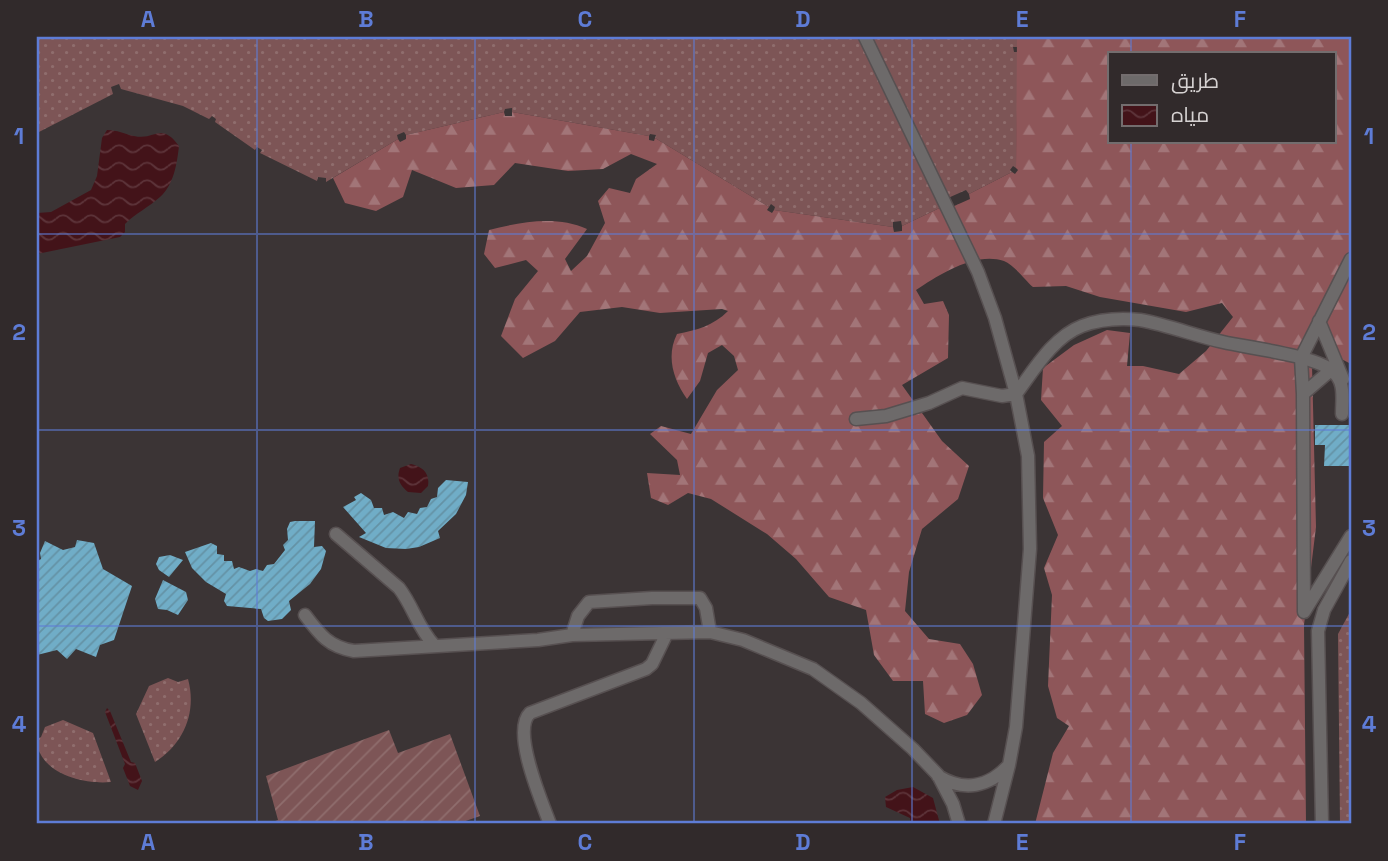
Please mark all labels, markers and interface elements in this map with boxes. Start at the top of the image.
text: A [141,4,156,34]
text: B [358,4,374,34]
text: C [578,4,592,34]
text: D [795,4,811,34]
text: E [1016,4,1028,34]
text: F [1234,4,1246,34]
legend [1108,52,1336,144]
text: طريق [1171,67,1219,94]
text: مياه [1171,101,1209,128]
text: 1 [14,121,24,151]
text: 1 [1364,121,1374,151]
text: 2 [12,317,26,347]
text: 2 [1362,317,1376,347]
text: 3 [12,513,26,543]
text: 3 [1362,513,1376,543]
text: 4 [12,709,27,739]
text: 4 [1362,709,1377,739]
text: A [141,827,156,857]
text: B [358,827,374,857]
text: C [578,827,592,857]
text: D [795,827,811,857]
text: E [1016,827,1028,857]
text: F [1234,827,1246,857]

